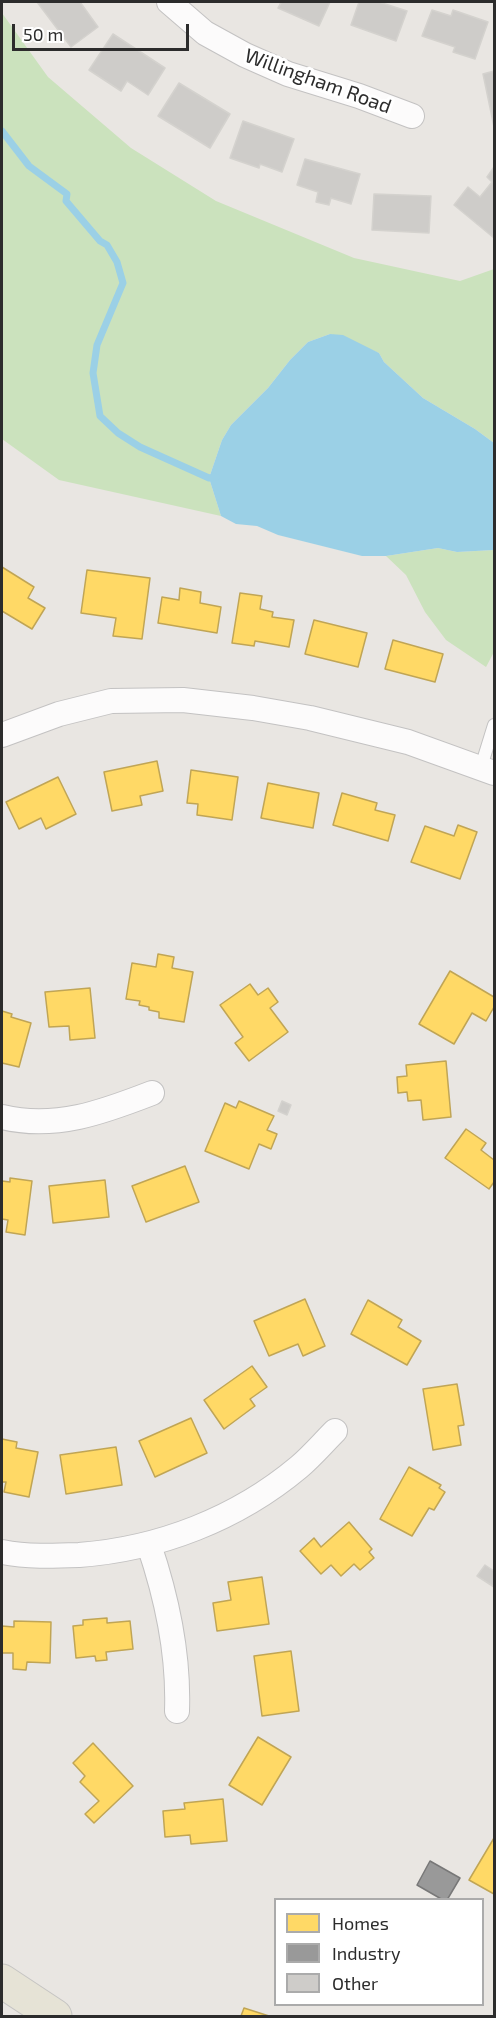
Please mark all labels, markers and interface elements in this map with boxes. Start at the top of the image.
scale bar [15,12,192,50]
text: 50 m [23,23,63,45]
street label: Willingham Road [241,43,395,119]
legend [274,1898,484,2006]
text: Homes [332,1912,389,1934]
text: Industry [332,1942,401,1964]
text: Other [332,1972,378,1994]

